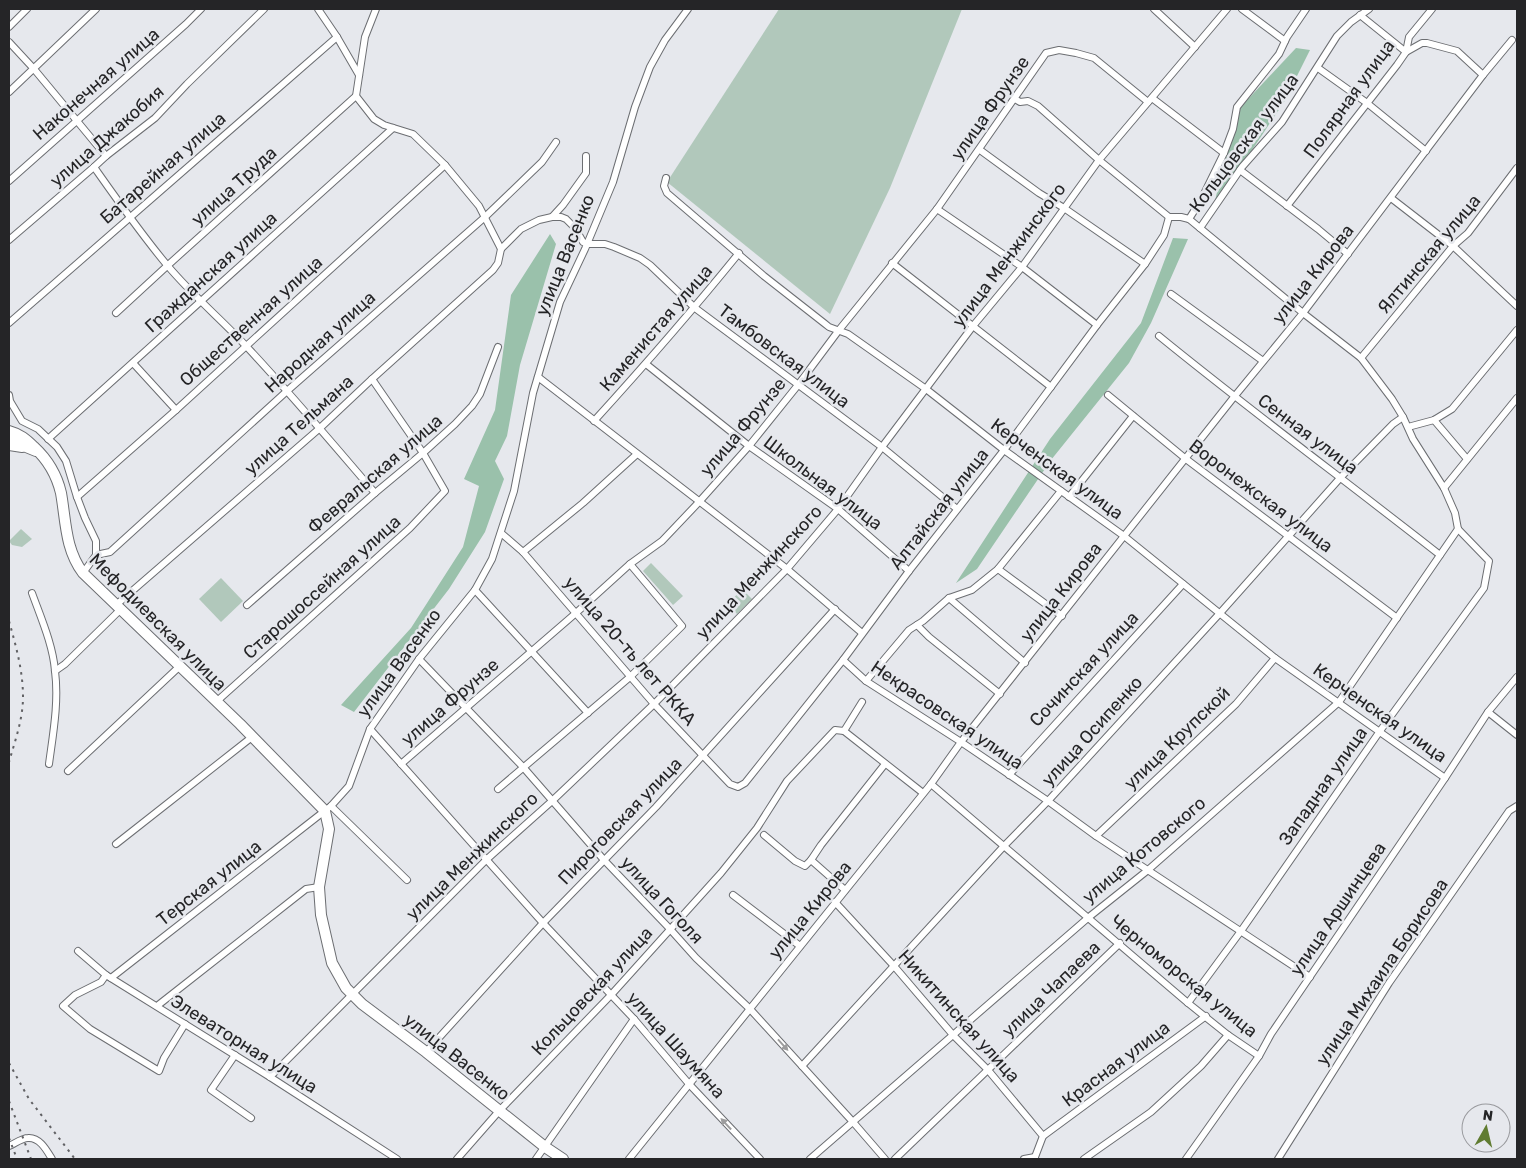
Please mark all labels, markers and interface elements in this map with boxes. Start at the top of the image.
street label: Наконечная улица [28,23,164,145]
street label: Полярная улица [1299,36,1399,162]
street label: улица Фрунзе [946,52,1034,164]
street label: Кольцовская улица [1185,69,1303,217]
street label: улица Джакобия [45,80,169,192]
street label: Батарейная улица [96,107,230,229]
street label: улица Труда [187,142,281,230]
street label: улица Менжинского [947,178,1071,332]
street label: Ялтинская улица [1373,190,1485,318]
street label: улица Васенко [531,191,599,319]
street label: Гражданская улица [140,207,282,337]
street label: улица Кирова [1267,220,1359,328]
street label: Общественная улица [175,251,327,391]
street label: Каменистая улица [595,260,717,396]
street label: Народная улица [260,286,380,398]
street label: Тамбовская улица [714,299,854,413]
street label: улица Тельмана [240,370,358,480]
street label: улица Фрунзе [695,373,791,481]
street label: Сенная улица [1253,389,1363,479]
street label: Февральская улица [303,410,447,538]
street label: Керченская улица [987,414,1127,524]
street label: Школьная улица [759,431,887,535]
street label: Воронежская улица [1185,435,1337,557]
street label: Алтайская улица [885,444,993,574]
street label: улица Менжинского [691,500,827,644]
street label: Старошоссейная улица [239,510,405,664]
street label: улица Кирова [1015,538,1107,646]
street label: Мефодиевская улица [85,549,231,695]
street label: улица 20-ть лет РККА [559,572,701,730]
street label: улица Васенко [352,604,446,722]
street label: Сочинская улица [1025,607,1143,731]
street label: улица Фрунзе [397,654,503,750]
street label: Некрасовская улица [867,656,1027,774]
street label: Керченская улица [1309,659,1451,767]
street label: улица Осипенко [1037,671,1147,791]
street label: улица Крупской [1119,682,1235,794]
street label: Западная улица [1274,723,1372,849]
street label: Пироговская улица [554,753,686,889]
street label: улица Менжинского [401,787,543,925]
street label: улица Котовского [1078,792,1210,908]
street label: Терская улица [152,835,266,931]
street label: улица Аршинцева [1285,838,1391,980]
street label: улица Гоголя [616,852,708,948]
street label: улица Кирова [764,857,856,963]
street label: улица Михаила Борисова [1311,874,1453,1070]
street label: Черноморская улица [1106,910,1262,1042]
street label: Кольцовская улица [527,922,657,1060]
street label: улица Чапаева [997,936,1105,1042]
street label: Никитинская улица [894,945,1024,1087]
street label: улица Шаумяна [622,987,730,1103]
street label: Элеваторная улица [167,990,321,1098]
street label: улица Васенко [400,1009,514,1105]
street label: Красная улица [1058,1016,1174,1112]
one-way arrow [777,1039,789,1051]
north arrow [1461,1103,1511,1153]
text: N [1482,1107,1494,1125]
one-way arrow [721,1117,732,1130]

